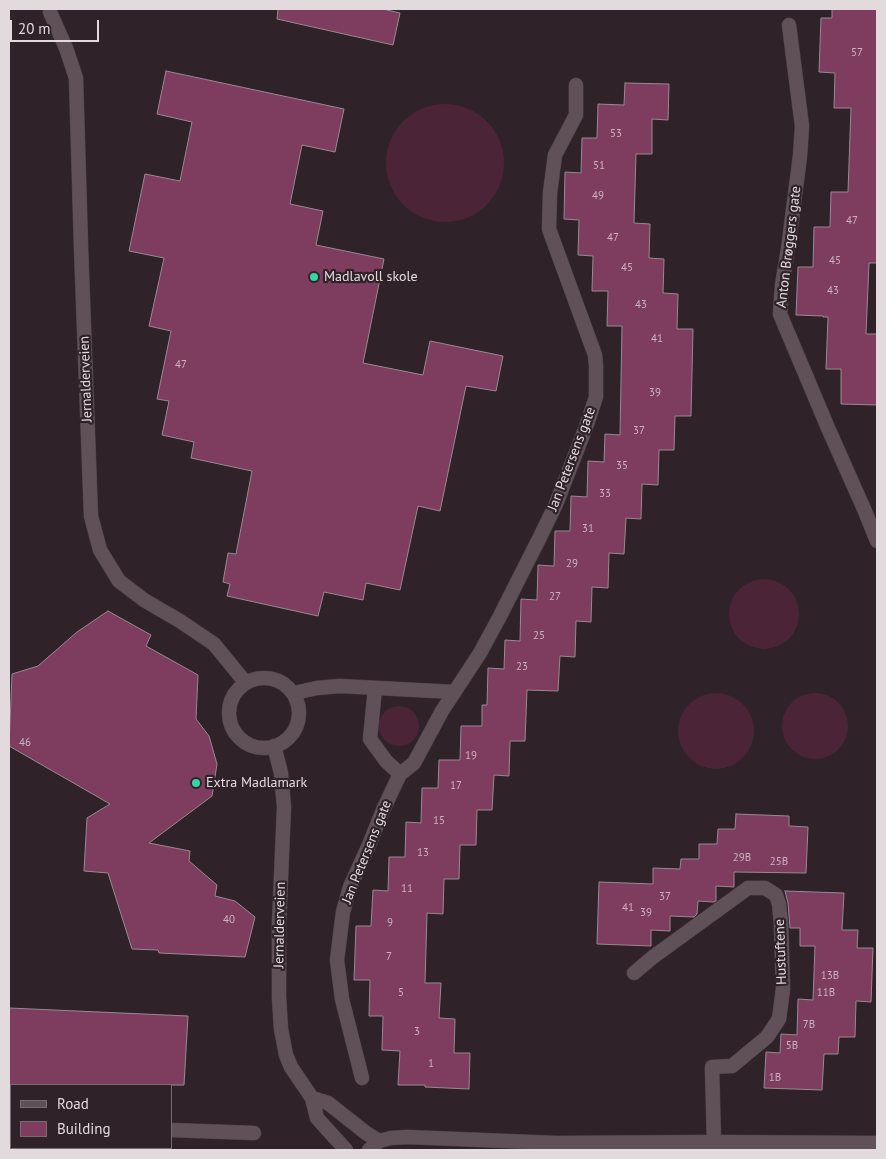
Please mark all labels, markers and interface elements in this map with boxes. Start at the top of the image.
scale bar [12,10,101,42]
text: 20 m [18,19,51,38]
house number: 57 [851,46,863,60]
house number: 53 [610,127,622,141]
house number: 51 [593,159,605,173]
street label: Anton Brøggers gate [773,185,805,309]
house number: 49 [592,189,604,203]
house number: 47 [846,214,858,228]
house number: 47 [607,231,619,245]
house number: 45 [829,254,841,268]
house number: 45 [621,261,633,275]
place label: Madlavoll skole [324,269,418,285]
marker: Madlavoll skole [308,271,320,283]
house number: 43 [827,284,839,298]
house number: 43 [635,298,647,312]
house number: 41 [651,332,663,346]
street label: Jernalderveien [76,336,96,422]
house number: 47 [175,358,187,372]
house number: 39 [649,386,661,400]
street label: Jan Petersens gate [544,405,600,513]
house number: 37 [633,424,645,438]
house number: 35 [616,459,628,473]
house number: 33 [599,487,611,501]
house number: 31 [582,522,594,536]
house number: 29 [566,557,578,571]
house number: 27 [549,590,561,604]
house number: 25 [533,629,545,643]
house number: 23 [516,660,528,674]
house number: 46 [19,736,31,750]
house number: 19 [465,749,477,763]
place label: Extra Madlamark [206,775,307,791]
marker: Extra Madlamark [190,777,202,789]
house number: 17 [450,779,462,793]
street label: Jan Petersens gate [339,798,395,906]
house number: 15 [433,814,445,828]
house number: 13 [417,846,429,860]
house number: 29B [733,851,751,865]
house number: 25B [770,855,788,869]
street label: Jernalderveien [271,882,289,968]
house number: 11 [401,882,413,896]
house number: 37 [659,890,671,904]
house number: 41 [622,901,634,915]
house number: 39 [640,906,652,920]
house number: 40 [223,913,235,927]
house number: 9 [387,916,393,930]
street label: Hustuftene [771,919,791,985]
house number: 7 [386,950,392,964]
house number: 13B [821,969,839,983]
house number: 5 [398,986,404,1000]
house number: 11B [817,986,835,1000]
house number: 7B [803,1018,815,1032]
house number: 3 [414,1025,420,1039]
house number: 5B [786,1039,798,1053]
house number: 1 [428,1057,434,1071]
house number: 1B [769,1071,781,1085]
legend [10,1084,172,1149]
text: Road [57,1094,89,1113]
text: Building [57,1119,111,1138]

